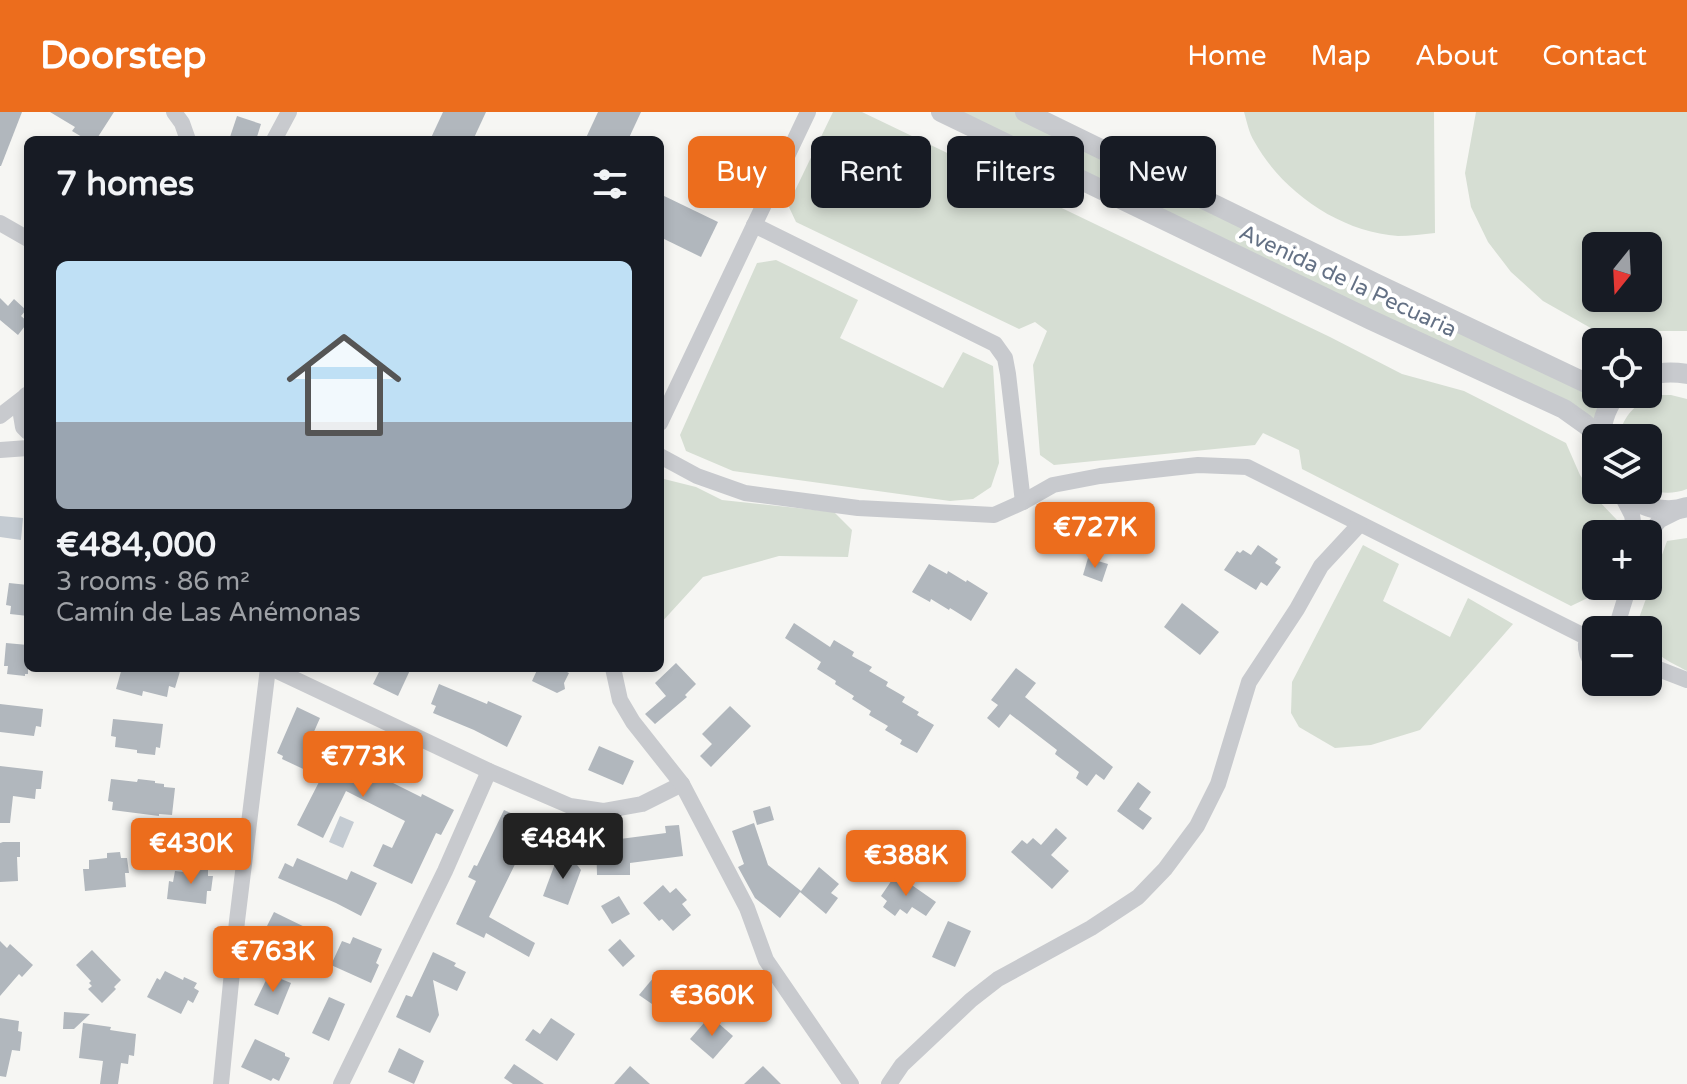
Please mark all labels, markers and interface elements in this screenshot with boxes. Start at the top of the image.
text: Doorstep [40,33,206,79]
text: Home [1187,39,1267,73]
text: Map [1311,39,1371,73]
text: About [1415,39,1498,73]
text: Contact [1542,39,1647,73]
chip: Buy [688,136,795,208]
chip: Rent [811,136,931,208]
chip: Filters [947,136,1084,208]
chip: New [1100,136,1216,208]
icon: filters [588,162,632,206]
text: 7 homes [56,164,194,205]
street label: Avenida de la Pecuaria [1235,219,1461,343]
north arrow [1582,232,1662,312]
map controls [1582,232,1662,696]
icon: home [272,313,416,457]
button: locate [1582,328,1662,408]
button: layers [1582,424,1662,504]
pin: €727K [1039,502,1151,570]
text: €727K [1053,512,1137,543]
button: + [1582,520,1662,600]
text: €484,000 [56,525,216,566]
text: 3 rooms · 86 m² [56,566,250,597]
text: Camín de Las Anémonas [56,597,361,628]
button: − [1582,616,1662,696]
pin: €773K [307,731,419,799]
text: €773K [321,741,405,772]
pin: €484K [507,813,619,881]
pin: €430K [135,818,247,886]
text: €484K [521,823,605,854]
text: €430K [149,828,233,859]
pin: €388K [850,830,962,898]
text: €388K [864,840,948,871]
pin: €763K [217,926,329,994]
text: €763K [231,936,315,967]
pin: €360K [656,970,768,1038]
text: €360K [670,980,754,1011]

